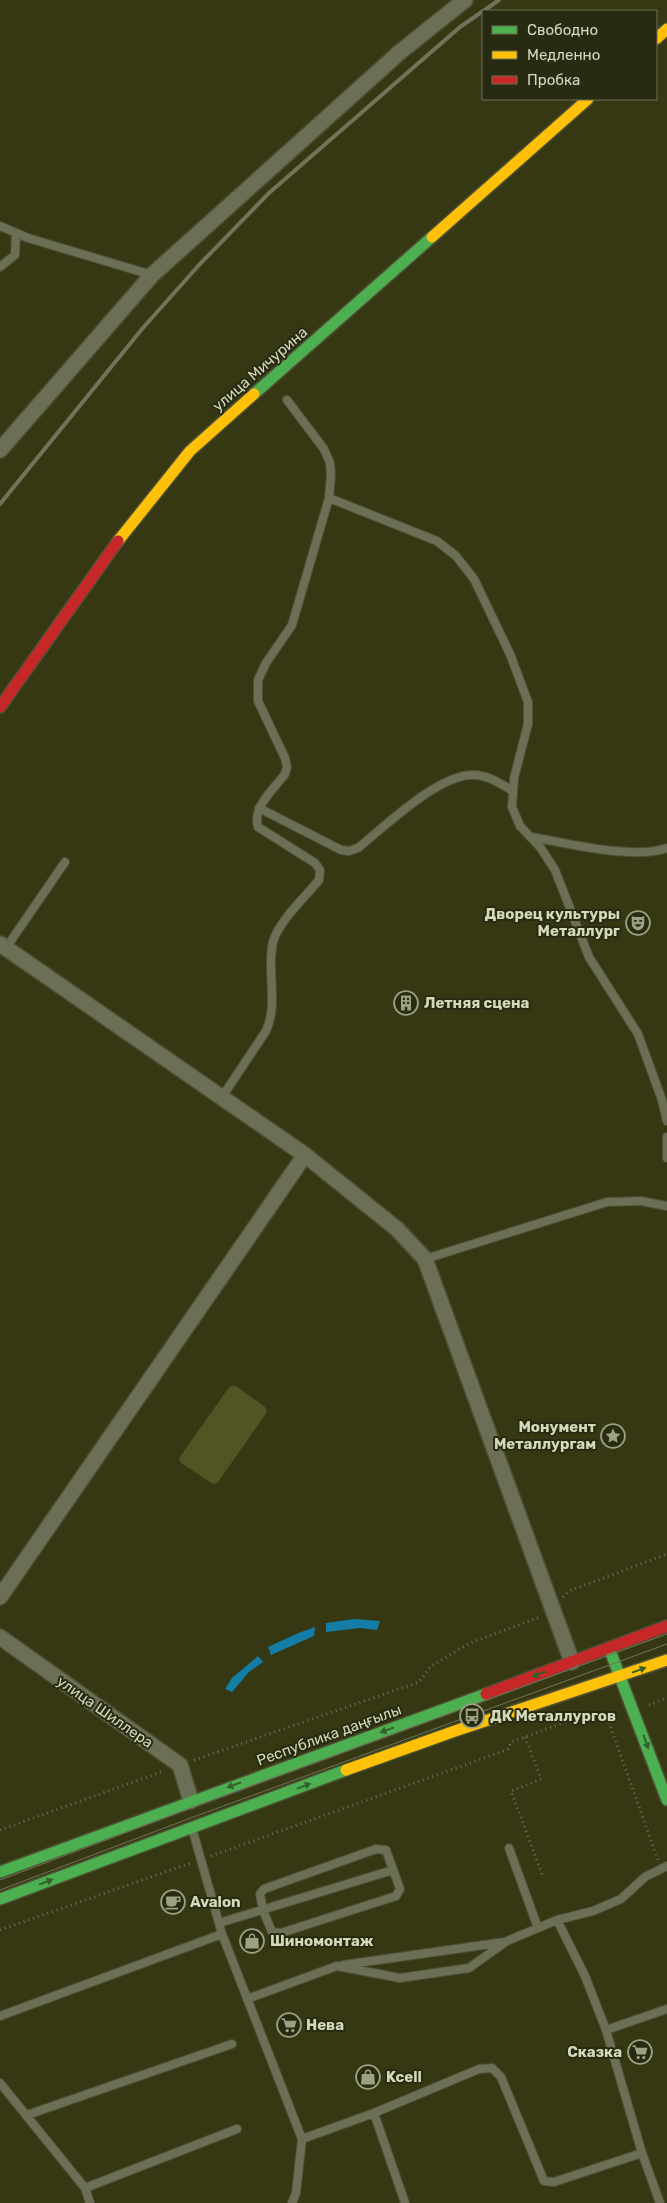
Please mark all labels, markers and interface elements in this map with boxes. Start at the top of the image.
legend [482,10,657,100]
text: Свободно [527,21,598,39]
text: Медленно [527,46,600,64]
text: Пробка [527,71,580,89]
street label: улица Мичурина [209,323,311,415]
place label: Дворец культуры Металлург [484,905,620,940]
theatre icon: Дворец культуры Металлург [625,910,651,936]
building icon: Летняя сцена [393,990,419,1016]
place label: Летняя сцена [424,994,530,1012]
place label: Монумент Металлургам [494,1418,597,1453]
place icon: Монумент Металлургам [600,1423,626,1449]
one-way arrow [632,1666,647,1674]
one-way arrow [532,1671,547,1678]
street label: улица Шиллера [53,1672,157,1752]
street label: Республика даңғылы [254,1700,404,1770]
bus stop icon: ДК Металлургов [459,1703,485,1729]
place label: ДК Металлургов [490,1707,616,1725]
one-way arrow [379,1726,394,1734]
one-way arrow [642,1735,650,1749]
one-way arrow [226,1781,241,1789]
one-way arrow [297,1782,312,1790]
one-way arrow [38,1878,53,1885]
cafe icon: Avalon [160,1889,186,1915]
place label: Avalon [190,1893,241,1911]
shop icon: Шиномонтаж [239,1928,265,1954]
place label: Шиномонтаж [270,1932,374,1950]
supermarket icon: Нева [276,2012,302,2038]
place label: Нева [306,2016,344,2034]
supermarket icon: Сказка [627,2039,653,2065]
place label: Сказка [567,2043,622,2061]
shop icon: Kcell [355,2064,381,2090]
place label: Kcell [386,2068,422,2086]

